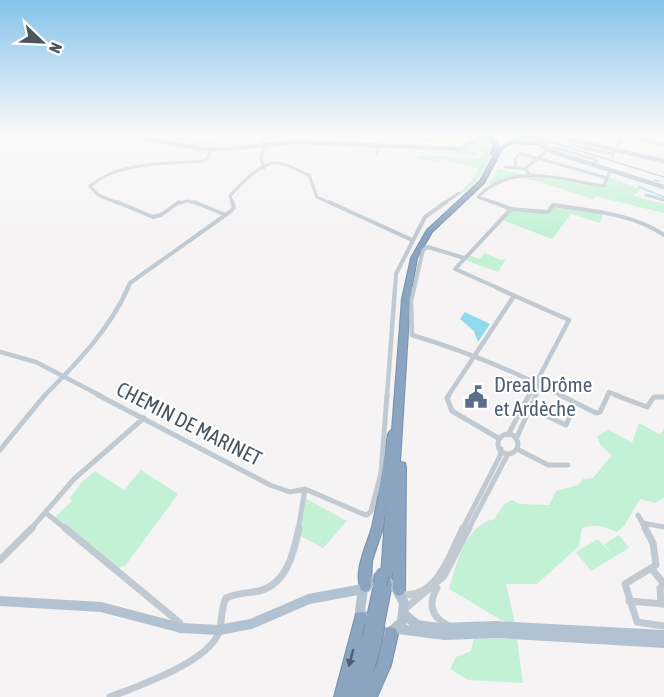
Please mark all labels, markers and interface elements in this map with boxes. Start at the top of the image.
north arrow [12,12,72,72]
text: N [46,40,66,56]
place label: Dreal Drôme et Ardèche [494,372,592,420]
street label: CHEMIN DE MARINET [113,376,266,470]
public building icon: Dreal Drôme et Ardèche [463,384,489,410]
one-way arrow [346,648,356,667]

